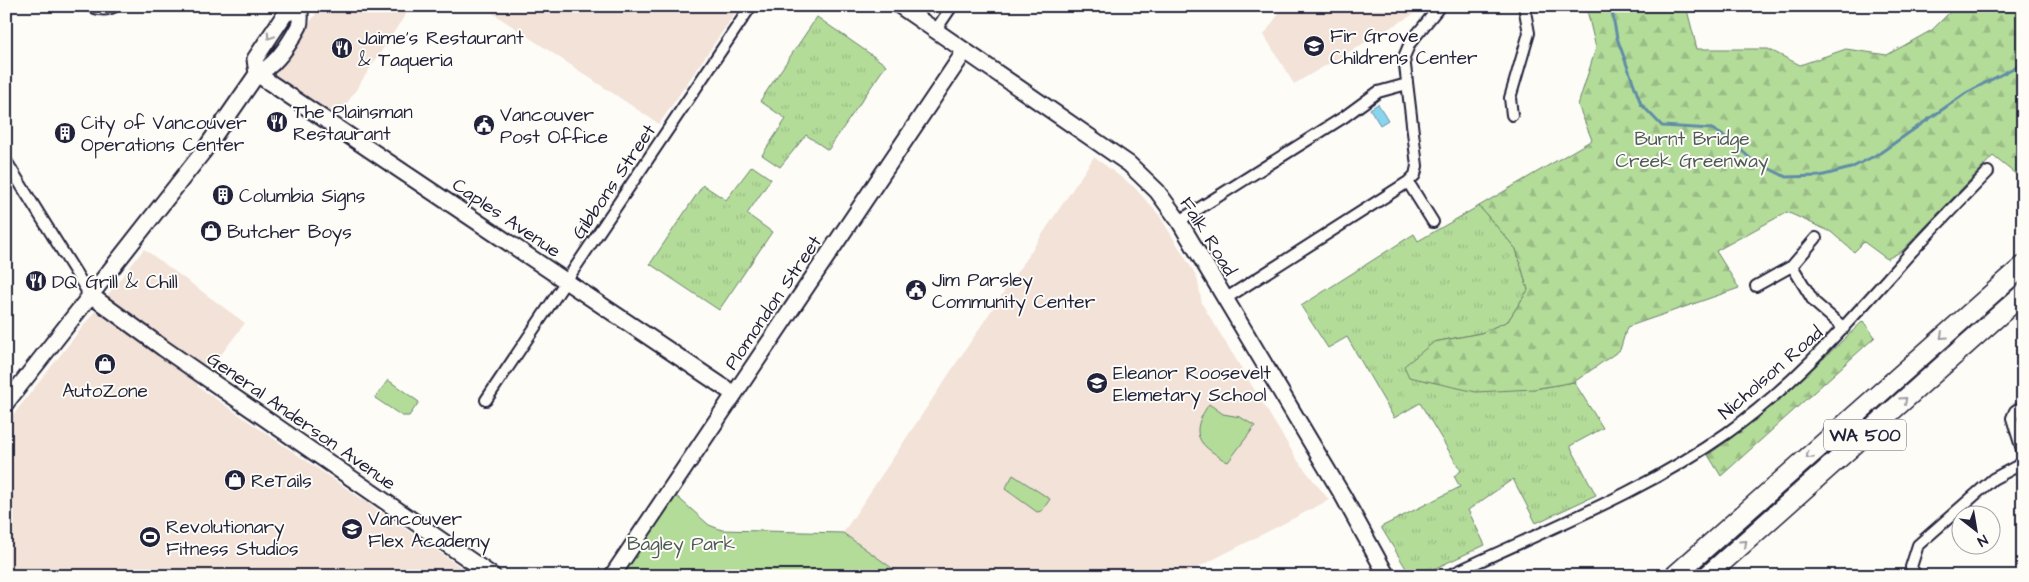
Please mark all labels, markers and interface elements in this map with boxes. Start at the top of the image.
place label: Fir Grove Childrens Center [1330,23,1478,72]
place label: Jaime's Restaurant & Taqueria [358,25,524,74]
one-way arrow [267,31,277,40]
school or university icon: Fir Grove Childrens Center [1302,34,1326,58]
restaurant icon: Jaime's Restaurant & Taqueria [330,36,354,60]
place label: The Plainsman Restaurant [293,99,413,148]
place label: Vancouver Post Office [500,102,608,151]
place label: City of Vancouver Operations Center [81,110,247,159]
restaurant icon: The Plainsman Restaurant [265,110,289,134]
public building icon: Vancouver Post Office [472,113,496,137]
street label: Gibbons Street [566,119,663,245]
building icon: City of Vancouver Operations Center [53,121,77,145]
park label: Burnt Bridge Creek Greenway [1616,126,1769,176]
street label: Caples Avenue [446,172,566,265]
building icon: Columbia Signs [211,183,235,207]
place label: Columbia Signs [239,183,365,211]
street label: Falk Road [1173,192,1243,282]
shop icon: Butcher Boys [199,219,223,243]
place label: Butcher Boys [227,219,352,247]
street label: Plomondon Street [718,230,828,375]
place label: Jim Parsley Community Center [932,267,1096,317]
restaurant icon: DQ Grill & Chill [24,269,48,293]
place label: DQ Grill & Chill [52,269,178,296]
public building icon: Jim Parsley Community Center [904,278,928,302]
street label: Nicholson Road [1713,320,1829,426]
one-way arrow [1940,331,1949,340]
street label: General Anderson Avenue [201,346,401,497]
shop icon: AutoZone [93,352,117,376]
place label: Eleanor Roosevelt Elemetary School [1113,360,1271,410]
school or university icon: Eleanor Roosevelt Elemetary School [1085,371,1109,395]
place label: AutoZone [62,378,148,405]
one-way arrow [1898,396,1907,405]
road number: WA 500 [1824,420,1906,450]
one-way arrow [1805,450,1814,459]
shop icon: ReTails [223,468,247,492]
place label: ReTails [251,468,312,495]
north arrow [1952,504,2002,554]
place label: Vancouver Flex Academy [368,506,491,556]
place label: Revolutionary Fitness Studios [166,514,299,563]
school or university icon: Vancouver Flex Academy [340,517,364,541]
sports icon: Revolutionary Fitness Studios [138,525,162,549]
text: N [1973,529,1991,551]
park label: Bagley Park [627,531,735,559]
one-way arrow [1738,540,1747,549]

